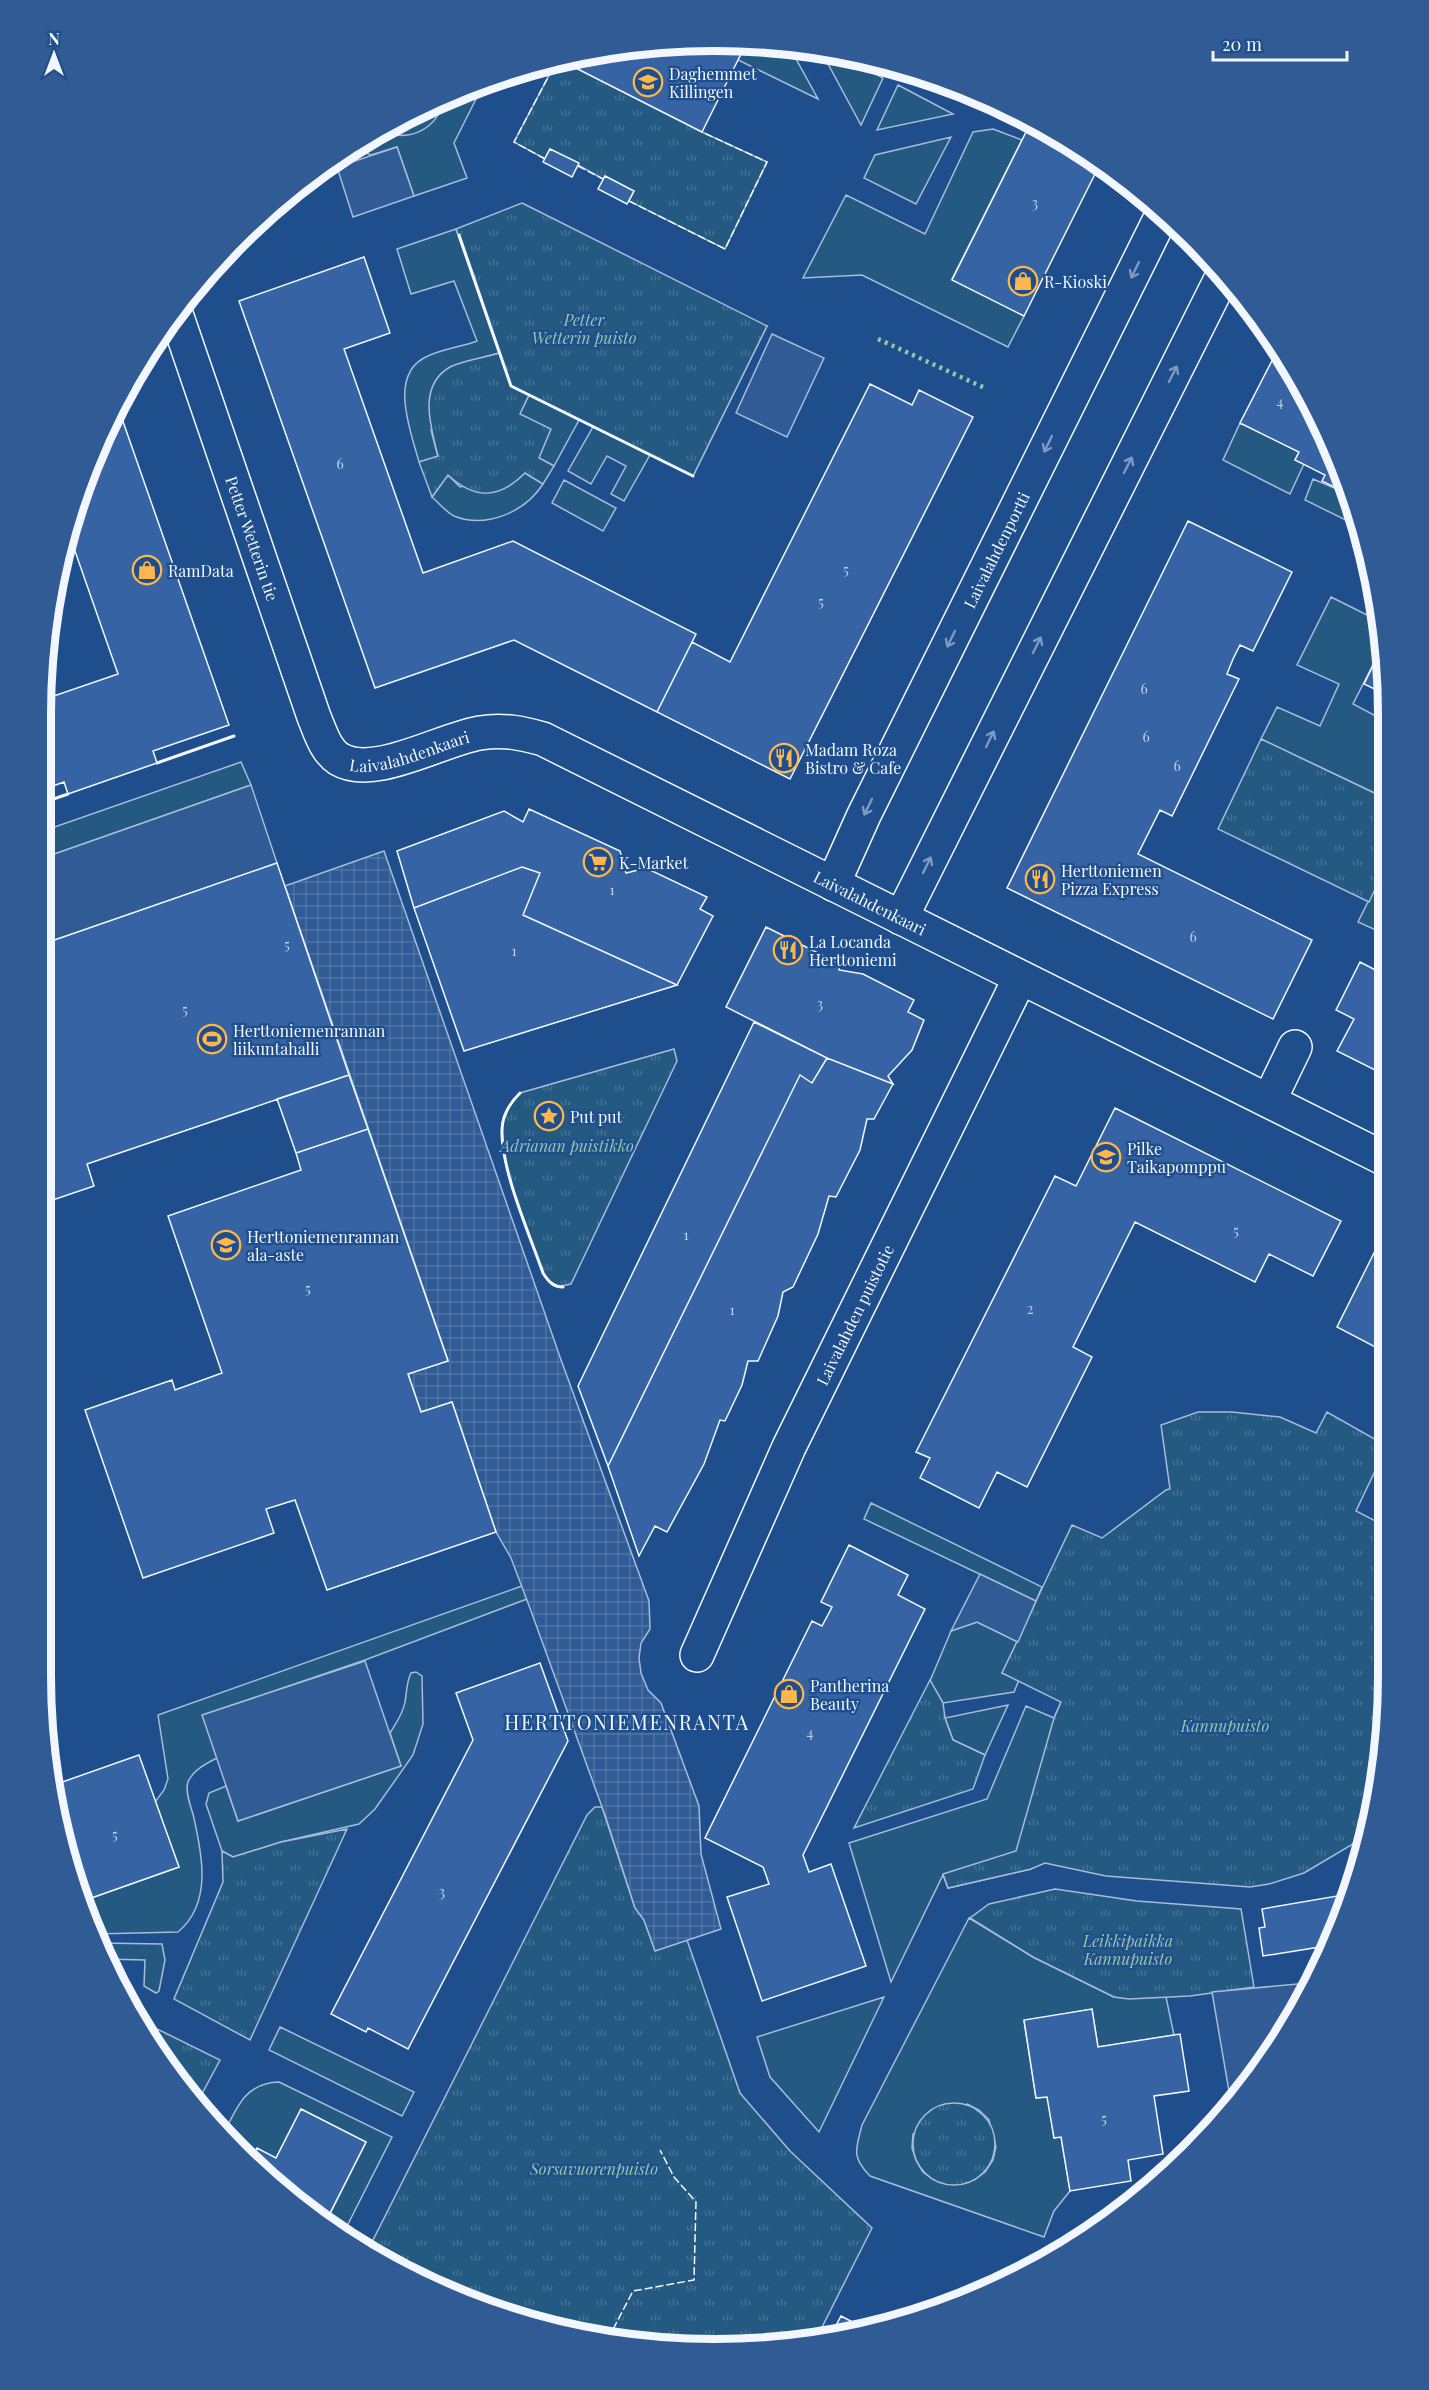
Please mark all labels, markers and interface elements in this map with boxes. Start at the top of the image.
north arrow [24,24,84,84]
scale bar [1213,24,1346,62]
text: N [48,28,60,49]
text: 20 m [1222,32,1262,56]
place label: Daghemmet Killingen [669,63,757,102]
school or university icon: Daghemmet Killingen [632,66,664,98]
house number: 3 [1032,193,1038,212]
one-way arrow [1129,260,1140,278]
shop icon: R-Kioski [1007,265,1039,297]
place label: R-Kioski [1044,271,1107,292]
park label: Petter Wetterin puisto [531,309,637,348]
one-way arrow [1168,365,1180,383]
house number: 4 [1277,392,1284,411]
one-way arrow [1042,434,1054,452]
house number: 6 [336,454,344,473]
one-way arrow [1122,457,1134,475]
street label: Petter Wetterin tie [222,473,284,603]
street label: Laivalahdenportti [958,488,1034,611]
shop icon: RamData [131,554,163,586]
place label: RamData [168,560,234,581]
house number: 5 [843,560,849,579]
house number: 5 [818,592,824,611]
one-way arrow [945,629,957,647]
one-way arrow [1032,636,1044,654]
house number: 6 [1140,679,1148,698]
street label: Laivalahdenkaari [348,725,472,775]
house number: 6 [1142,727,1150,746]
one-way arrow [985,731,996,749]
place label: Madam Roza Bistro & Cafe [805,739,901,778]
restaurant icon: Madam Roza Bistro & Cafe [768,742,800,774]
house number: 6 [1173,756,1181,775]
one-way arrow [861,798,873,816]
supermarket icon: K-Market [582,846,614,878]
place label: K-Market [619,852,689,873]
one-way arrow [922,857,934,875]
place label: Herttoniemen Pizza Express [1061,860,1162,899]
restaurant icon: Herttoniemen Pizza Express [1024,863,1056,895]
street label: Laivalahdenkaari [811,865,930,939]
house number: 1 [609,880,615,899]
house number: 6 [1189,927,1197,946]
place label: La Locanda Herttoniemi [809,931,897,970]
restaurant icon: La Locanda Herttoniemi [772,934,804,966]
house number: 5 [284,935,290,954]
house number: 1 [511,941,517,960]
house number: 3 [817,994,823,1013]
house number: 5 [182,1000,188,1019]
place label: Herttoniemenrannan liikuntahalli [233,1020,386,1059]
sports icon: Herttoniemenrannan liikuntahalli [196,1023,228,1055]
place icon: Put put [533,1100,565,1132]
place label: Put put [570,1106,623,1127]
park label: Adrianan puistikko [498,1135,634,1156]
place label: Pilke Taikapomppu [1127,1138,1226,1177]
school or university icon: Pilke Taikapomppu [1090,1141,1122,1173]
house number: 5 [1233,1221,1239,1240]
house number: 1 [683,1225,689,1244]
place label: Herttoniemenrannan ala-aste [247,1226,400,1265]
school or university icon: Herttoniemenrannan ala-aste [210,1229,242,1261]
street label: Laivalahden puistotie [811,1241,898,1388]
house number: 5 [305,1279,311,1298]
house number: 2 [1027,1299,1034,1318]
house number: 1 [729,1300,735,1319]
place label: Pantherina Beauty [810,1675,889,1714]
shop icon: Pantherina Beauty [773,1678,805,1710]
district label: HERTTONIEMENRANTA [504,1708,750,1735]
park label: Kannupuisto [1180,1715,1269,1736]
house number: 4 [807,1723,814,1742]
house number: 5 [112,1825,118,1844]
house number: 3 [439,1882,445,1901]
park label: Leikkipaikka Kannupuisto [1082,1930,1173,1969]
house number: 5 [1101,2109,1107,2128]
park label: Sorsavuorenpuisto [529,2158,658,2179]

